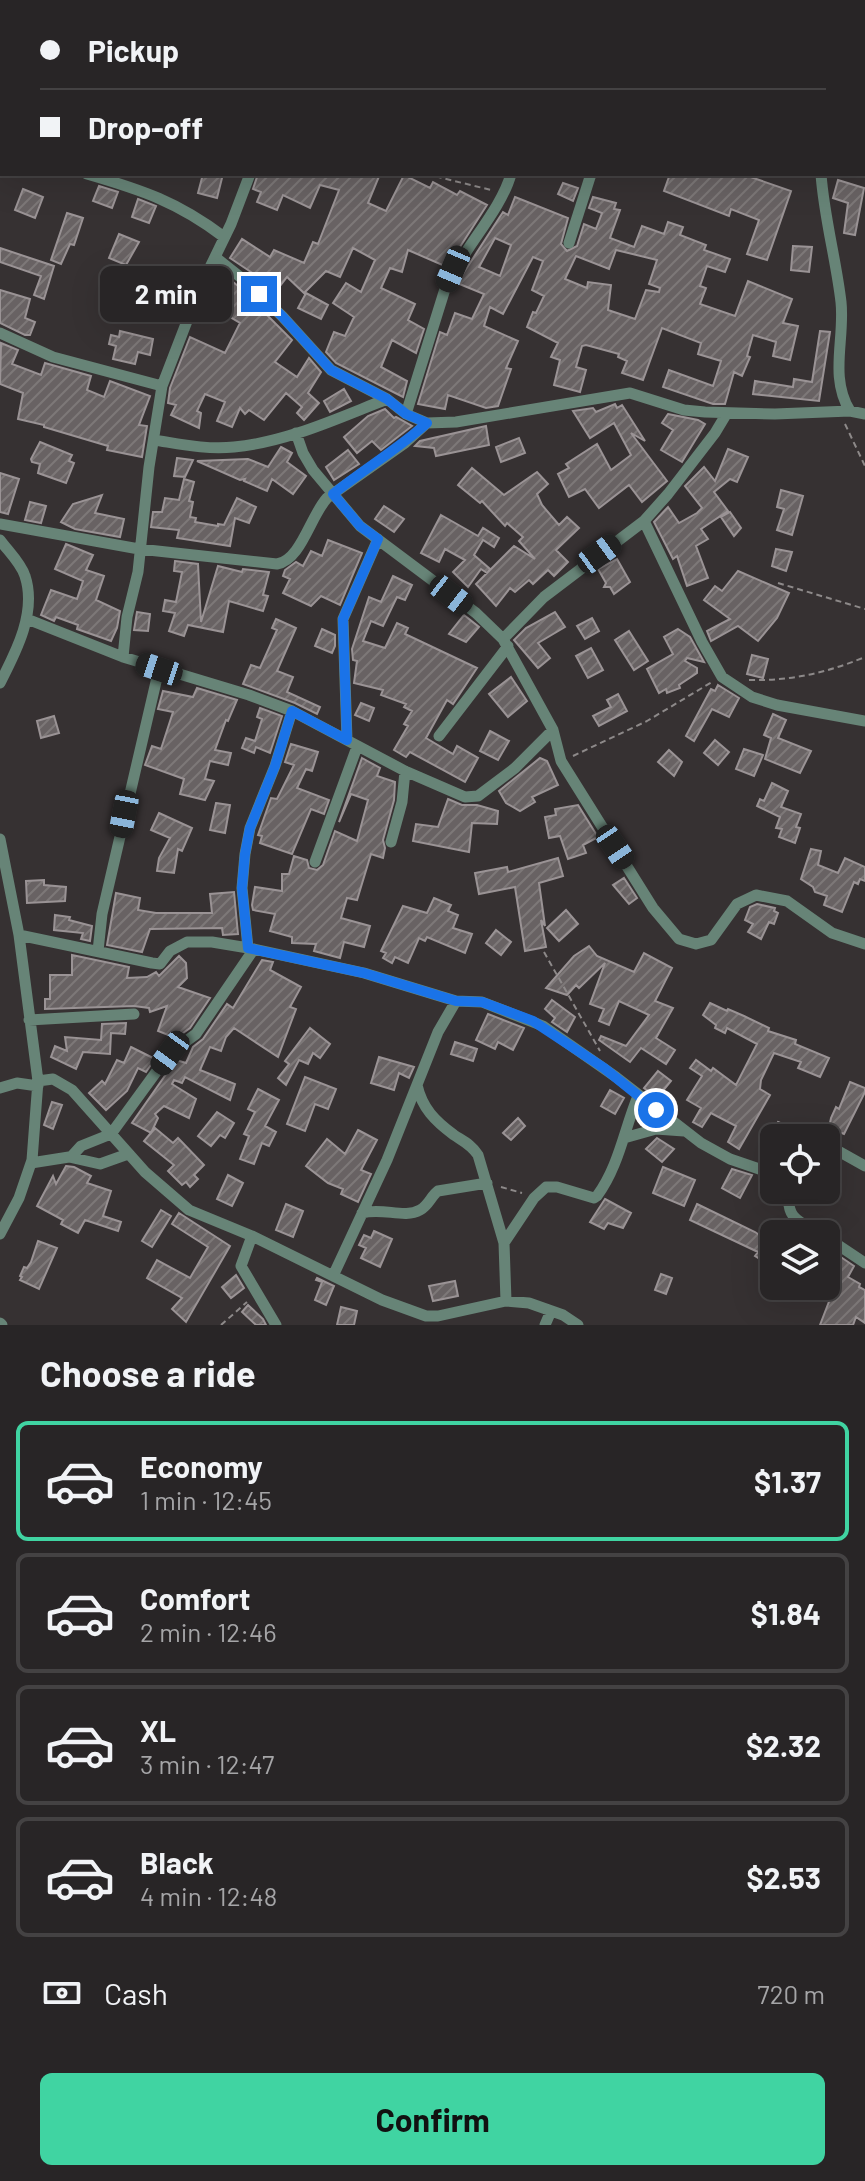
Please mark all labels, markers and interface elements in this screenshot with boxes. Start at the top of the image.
text: Pickup [88,32,179,68]
text: Drop-off [88,109,203,145]
car [433,242,473,296]
callout: 2 min [99,266,231,322]
route end [241,276,277,312]
text: 2 min [135,278,197,309]
car [573,530,625,578]
car [425,571,477,619]
car [132,650,186,688]
car [108,788,140,840]
car [592,820,638,874]
car [146,1027,194,1079]
route start [638,1092,674,1128]
map controls [760,1124,840,1300]
button: locate [760,1124,840,1204]
button: layers [760,1220,840,1300]
text: Choose a ride [40,1351,256,1394]
icon: car [44,1445,116,1517]
text: Economy [140,1448,263,1484]
text: $1.37 [754,1463,821,1499]
text: 1 min · 12:45 [140,1484,272,1515]
icon: car [44,1577,116,1649]
text: Comfort [140,1580,250,1616]
text: $1.84 [751,1595,821,1631]
text: 2 min · 12:46 [140,1616,277,1647]
icon: car [44,1709,116,1781]
text: XL [140,1712,176,1748]
text: $2.32 [746,1727,821,1763]
text: 3 min · 12:47 [140,1748,274,1779]
icon: car [44,1841,116,1913]
text: Black [140,1844,214,1880]
text: $2.53 [747,1859,821,1895]
text: 4 min · 12:48 [140,1880,277,1911]
icon: cash [40,1971,84,2015]
text: Cash [104,1975,168,2011]
text: 720 m [757,1978,825,2009]
button: Confirm [40,2073,825,2165]

